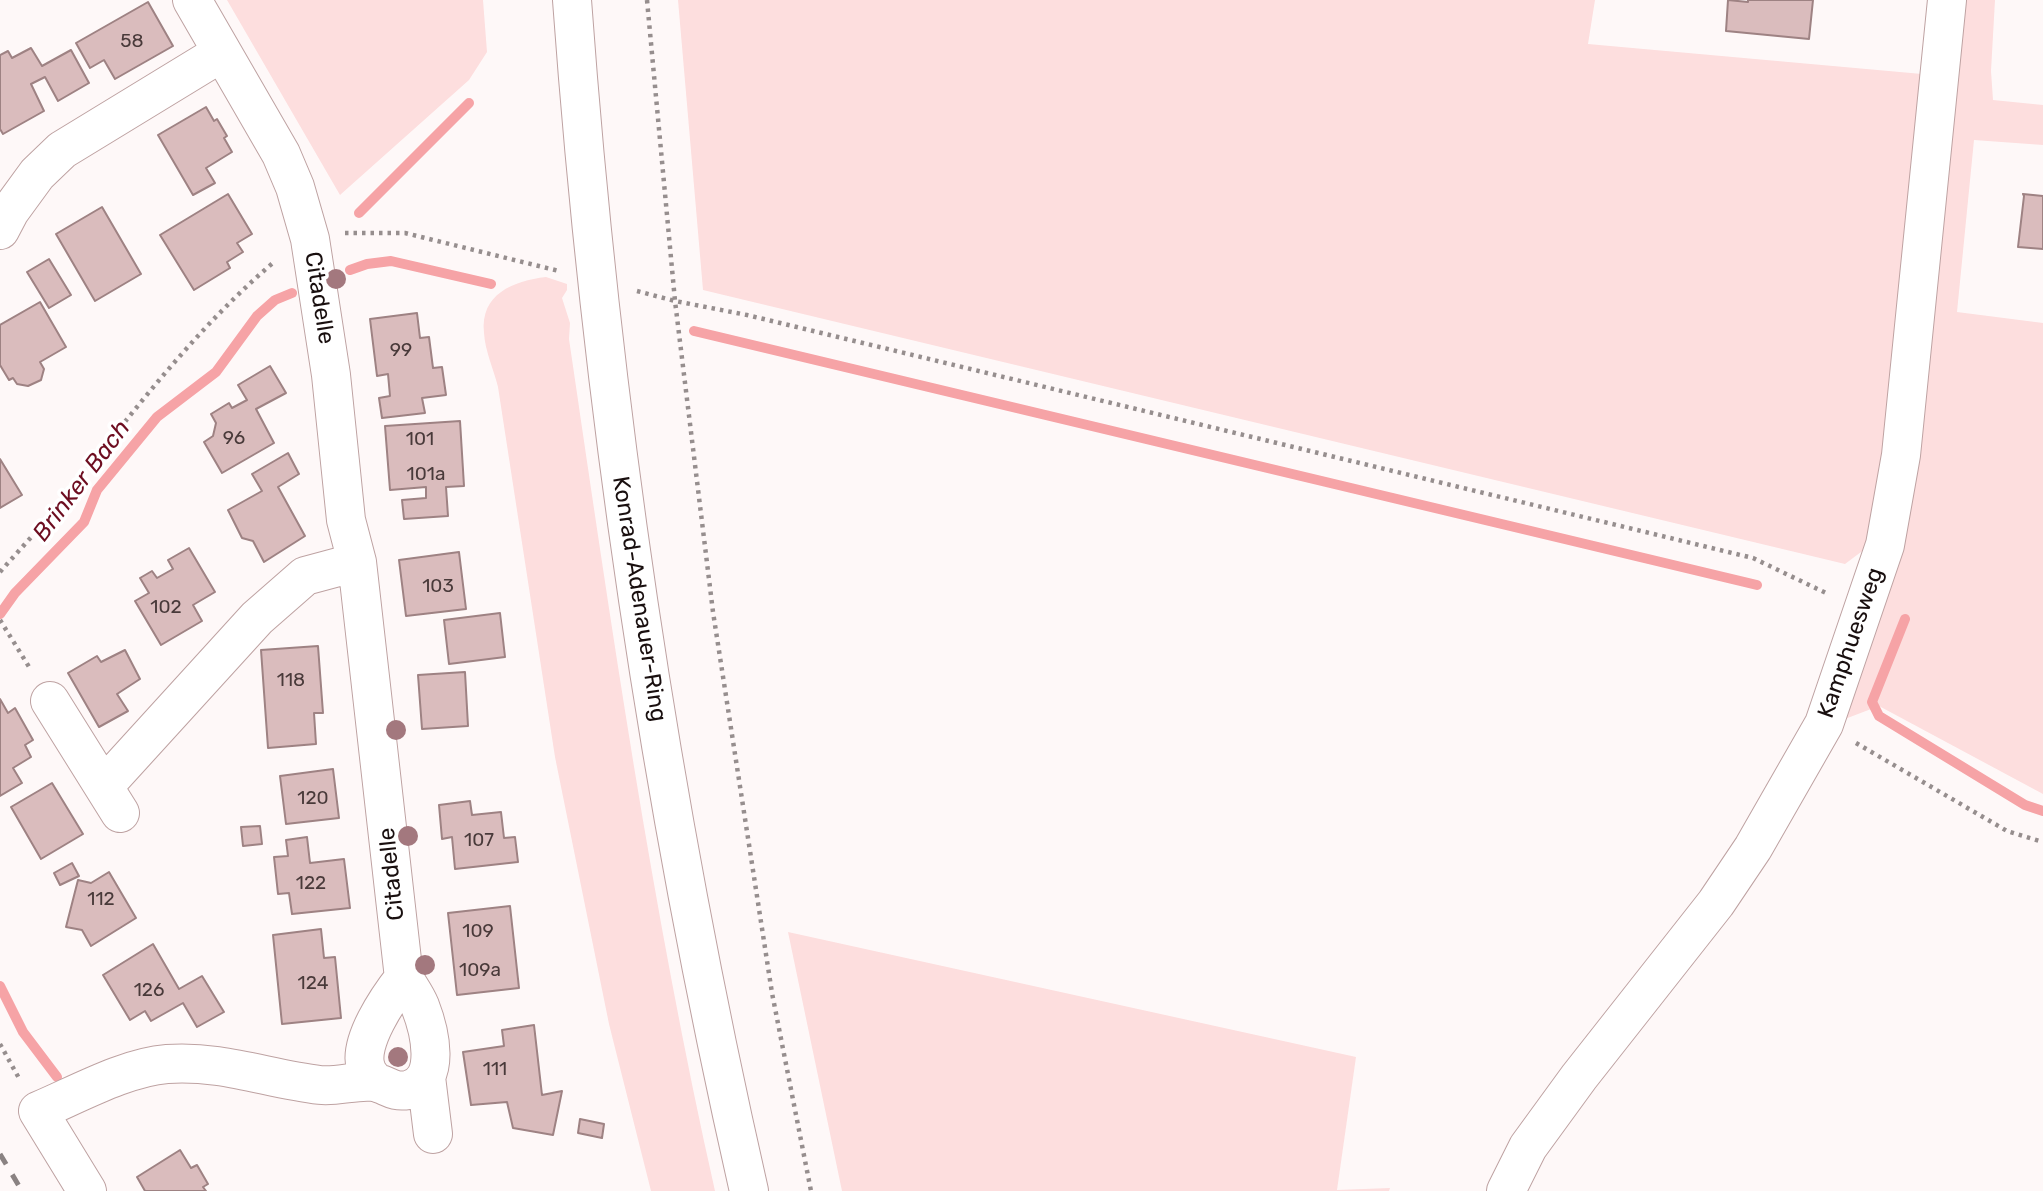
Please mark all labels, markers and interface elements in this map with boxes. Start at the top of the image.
house number: 58 [120,31,144,53]
street label: Citadelle [298,250,340,346]
house number: 99 [390,340,412,362]
water label: Brinker Bach [27,415,137,547]
house number: 96 [223,428,245,450]
house number: 101 [406,429,434,451]
house number: 101a [407,464,445,486]
street label: Konrad-Adenauer-Ring [606,474,672,724]
street label: Kamphuesweg [1812,564,1890,722]
house number: 103 [422,576,454,598]
house number: 102 [150,597,182,619]
house number: 118 [277,670,305,692]
house number: 120 [297,788,329,810]
street label: Citadelle [373,826,411,922]
house number: 107 [464,830,494,852]
house number: 122 [296,873,326,895]
house number: 112 [87,889,115,911]
house number: 109 [462,921,494,943]
house number: 109a [459,960,501,982]
house number: 124 [298,973,328,995]
house number: 126 [134,980,164,1002]
house number: 111 [483,1059,507,1081]

